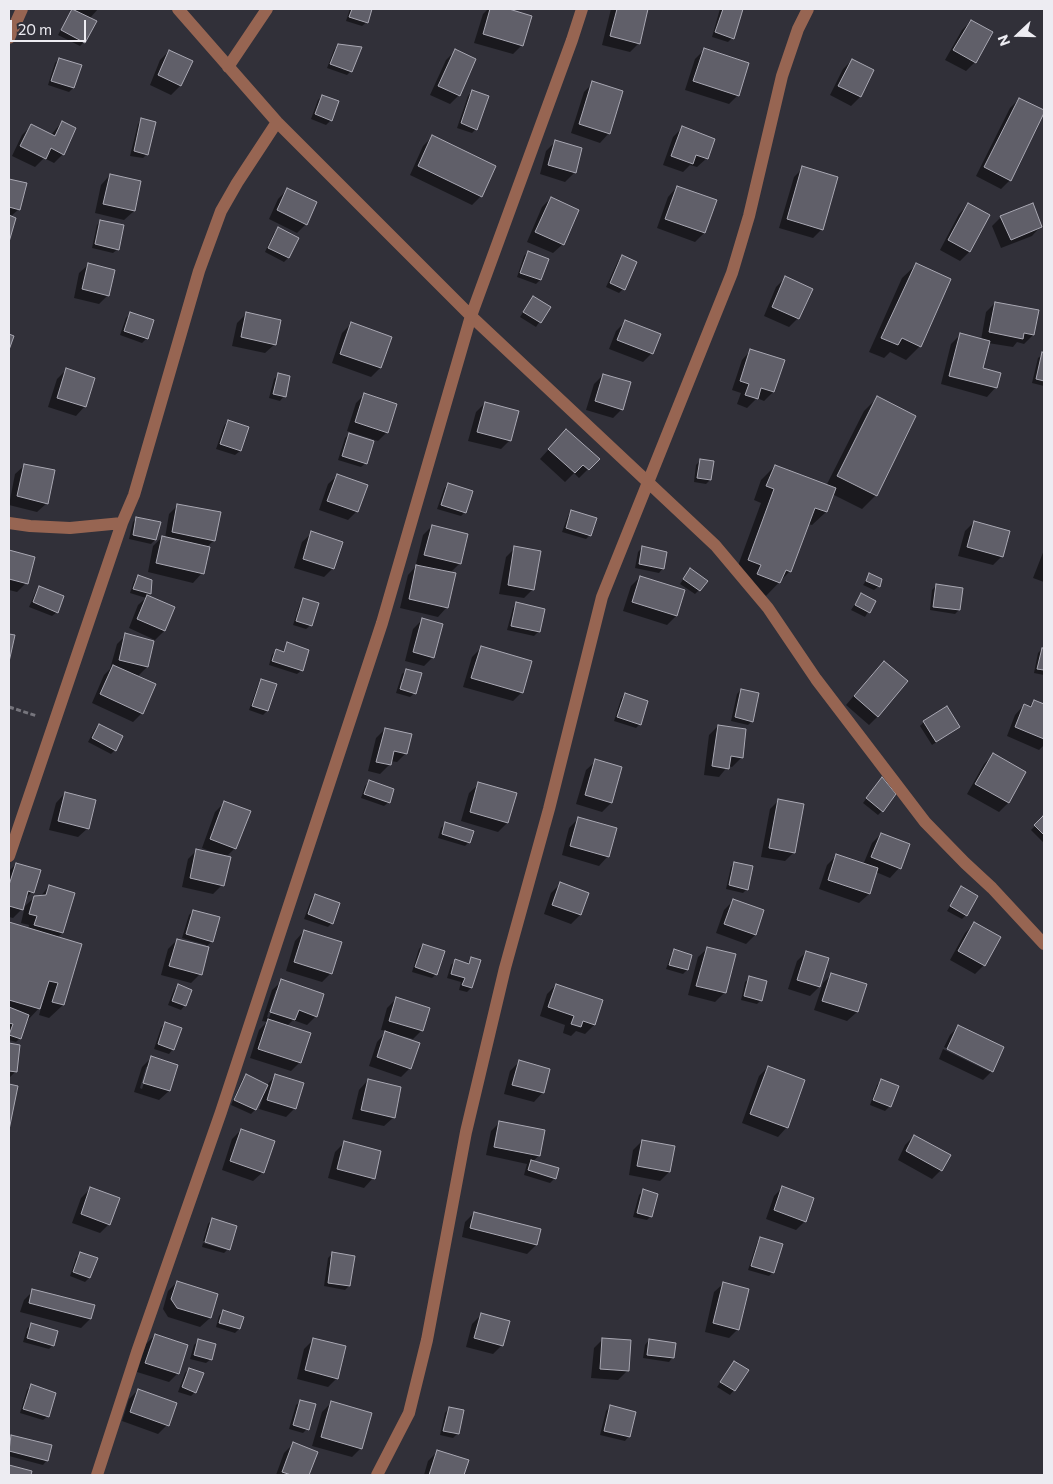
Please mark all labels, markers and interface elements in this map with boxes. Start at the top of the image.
scale bar [12,10,89,42]
north arrow [993,10,1043,60]
text: 20 m [18,20,52,38]
text: N [994,33,1013,49]

